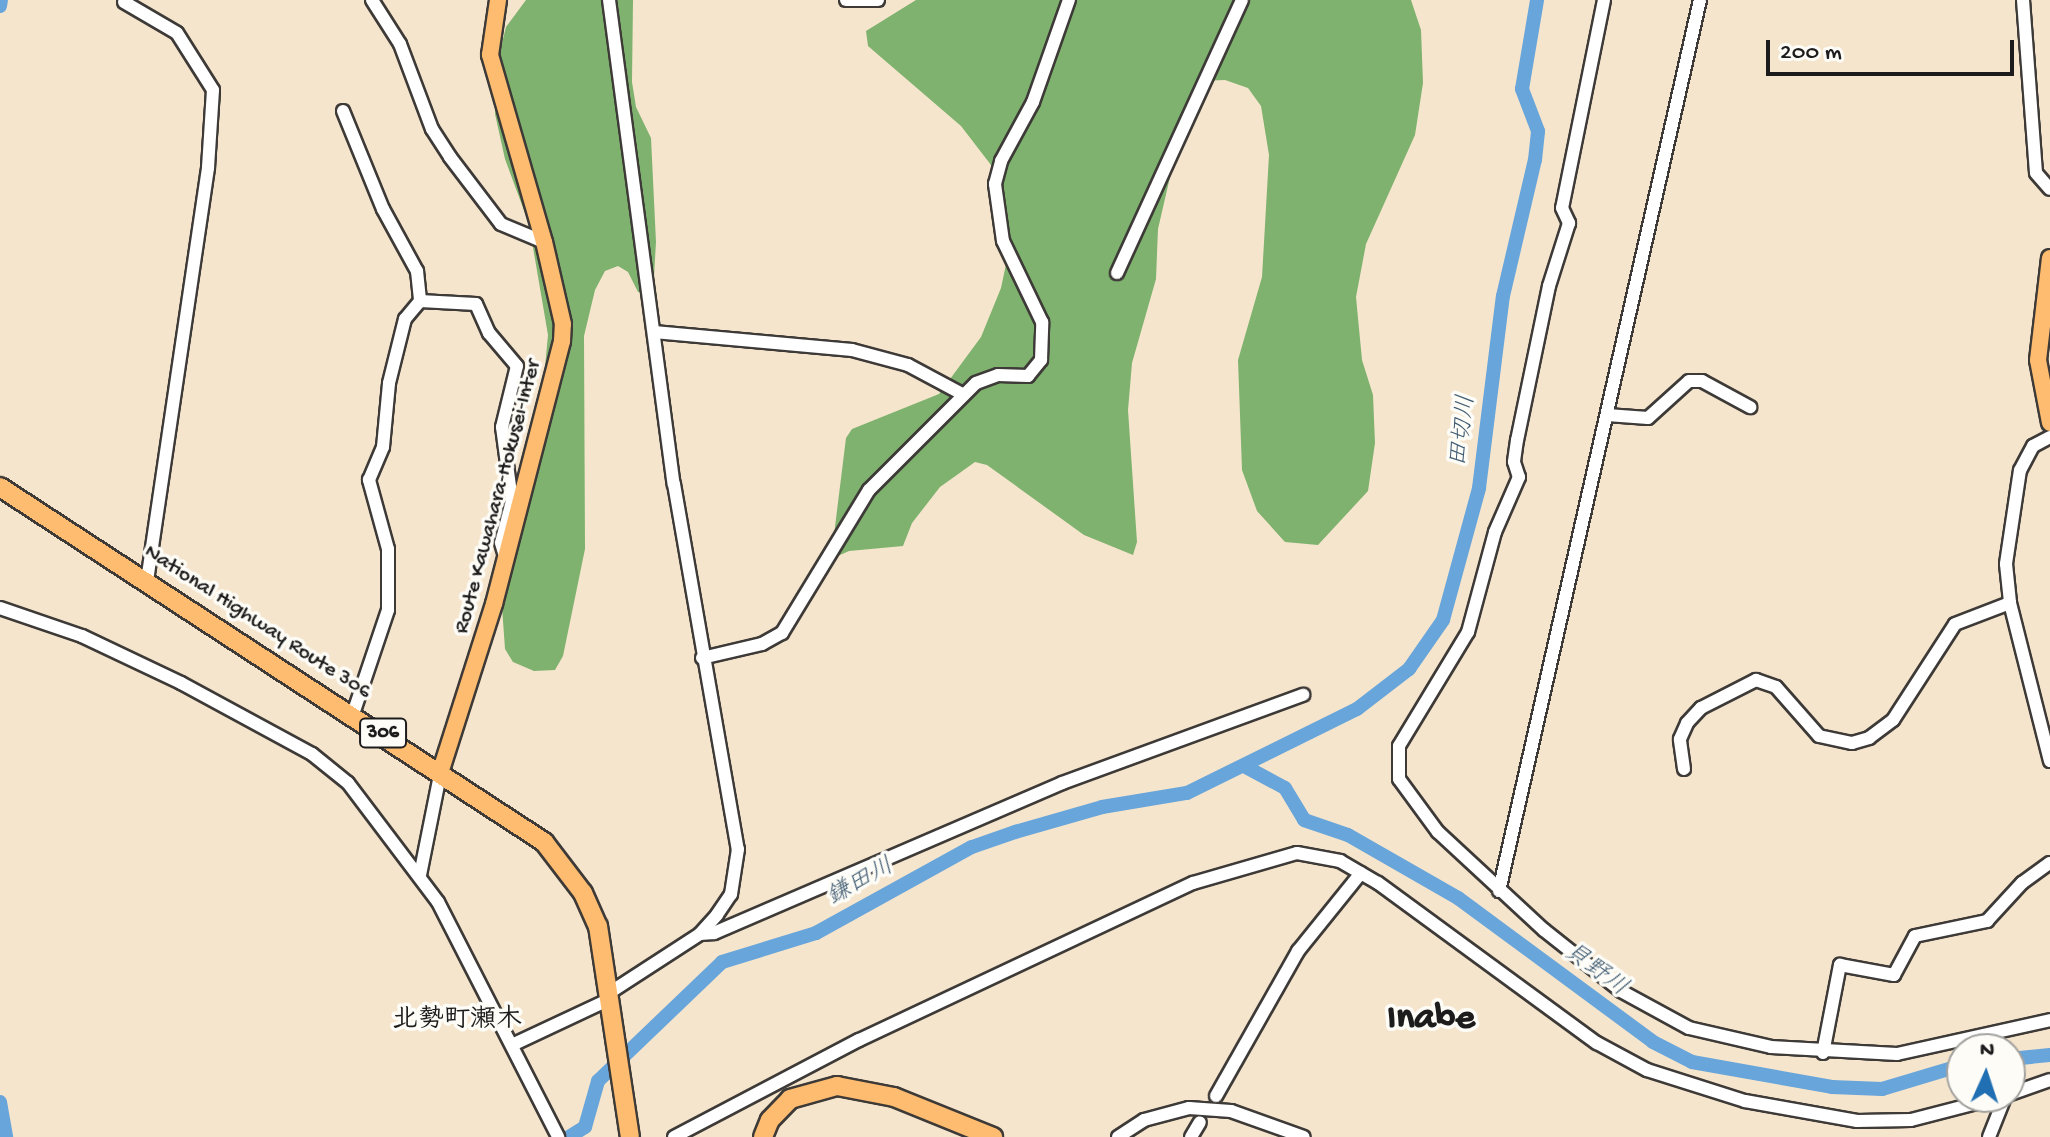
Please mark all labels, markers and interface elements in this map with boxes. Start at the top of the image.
scale bar [1770,24,2018,74]
text: 200 m [1780,39,1842,68]
street label: Route Kawahara-Hokusei-Inter [450,357,548,637]
water label: 田切川 [1445,394,1483,468]
street label: National Highway Route 306 [139,540,375,706]
road number: 306 [359,717,407,749]
water label: 鎌田川 [823,853,899,913]
water label: 貝野川 [1557,938,1633,1004]
district label: Inabe [1387,997,1475,1043]
district label: 北勢町瀬木 [392,1006,522,1038]
north arrow [1946,1033,2026,1113]
text: N [1979,1038,1995,1064]

